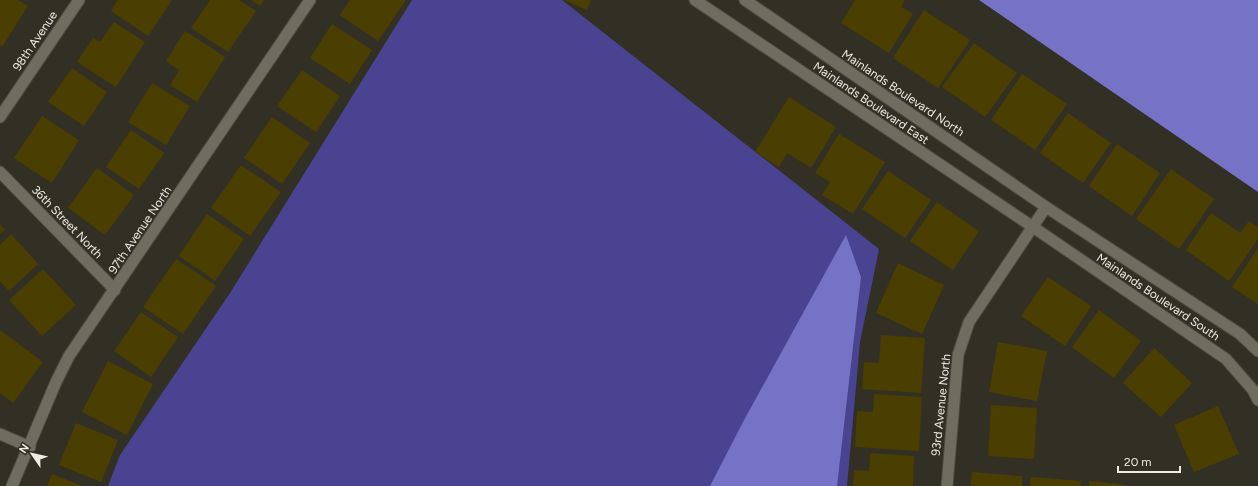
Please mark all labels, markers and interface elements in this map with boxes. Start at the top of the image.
street label: 98th Avenue [10,8,60,73]
street label: Mainlands Boulevard North [839,47,967,139]
street label: Mainlands Boulevard East [811,59,932,147]
street label: 36th Street North [29,183,105,261]
street label: 97th Avenue North [106,183,175,276]
street label: Mainlands Boulevard South [1094,251,1222,344]
street label: 93rd Avenue North [929,353,953,457]
north arrow [12,434,52,474]
text: N [16,442,32,456]
scale bar [1118,448,1180,474]
text: 20 m [1124,455,1152,469]

